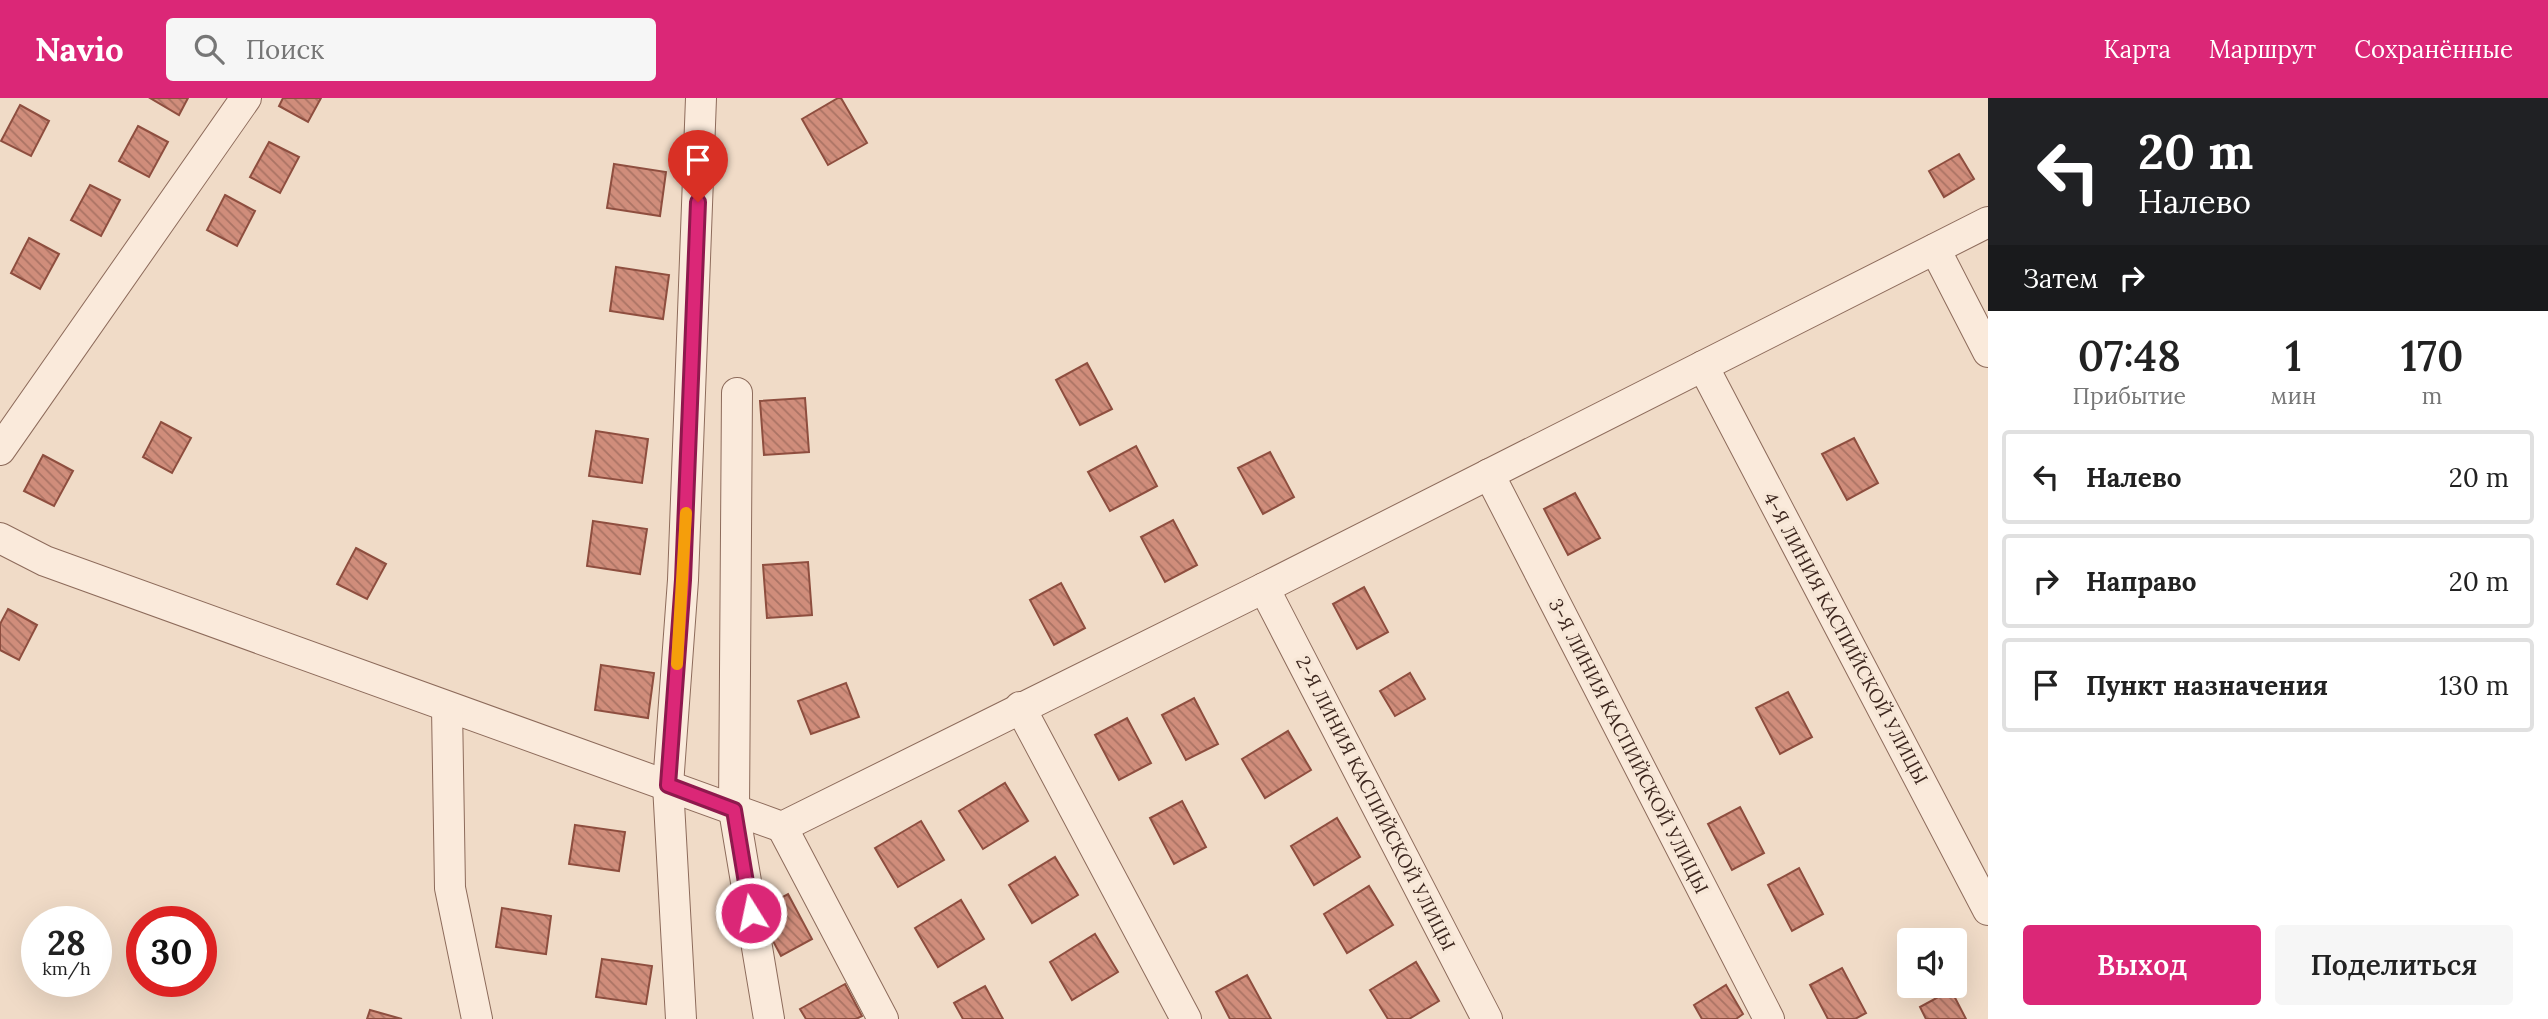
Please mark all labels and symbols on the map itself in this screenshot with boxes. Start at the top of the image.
pin [668,130,728,202]
street label: 4-Я ЛИНИЯ КАСПИЙСКОЙ УЛИЦЫ [1758,488,1934,788]
street label: 3-Я ЛИНИЯ КАСПИЙСКОЙ УЛИЦЫ [1544,594,1714,898]
street label: 2-Я ЛИНИЯ КАСПИЙСКОЙ УЛИЦЫ [1291,652,1461,954]
position arrow [714,876,788,950]
speed limit sign: 30 [126,906,217,997]

